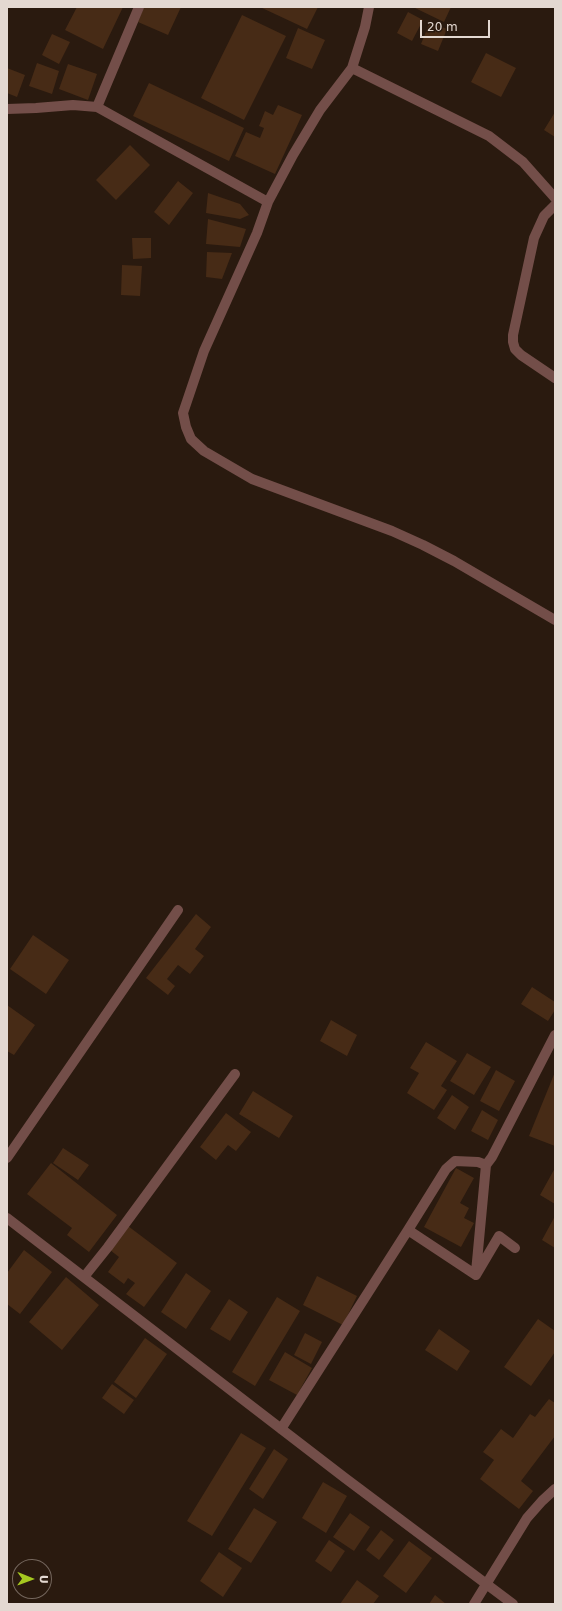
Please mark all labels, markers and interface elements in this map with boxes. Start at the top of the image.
scale bar [422,12,492,38]
text: 20 m [427,20,458,34]
north arrow [12,1559,52,1599]
text: U [37,1575,50,1584]

